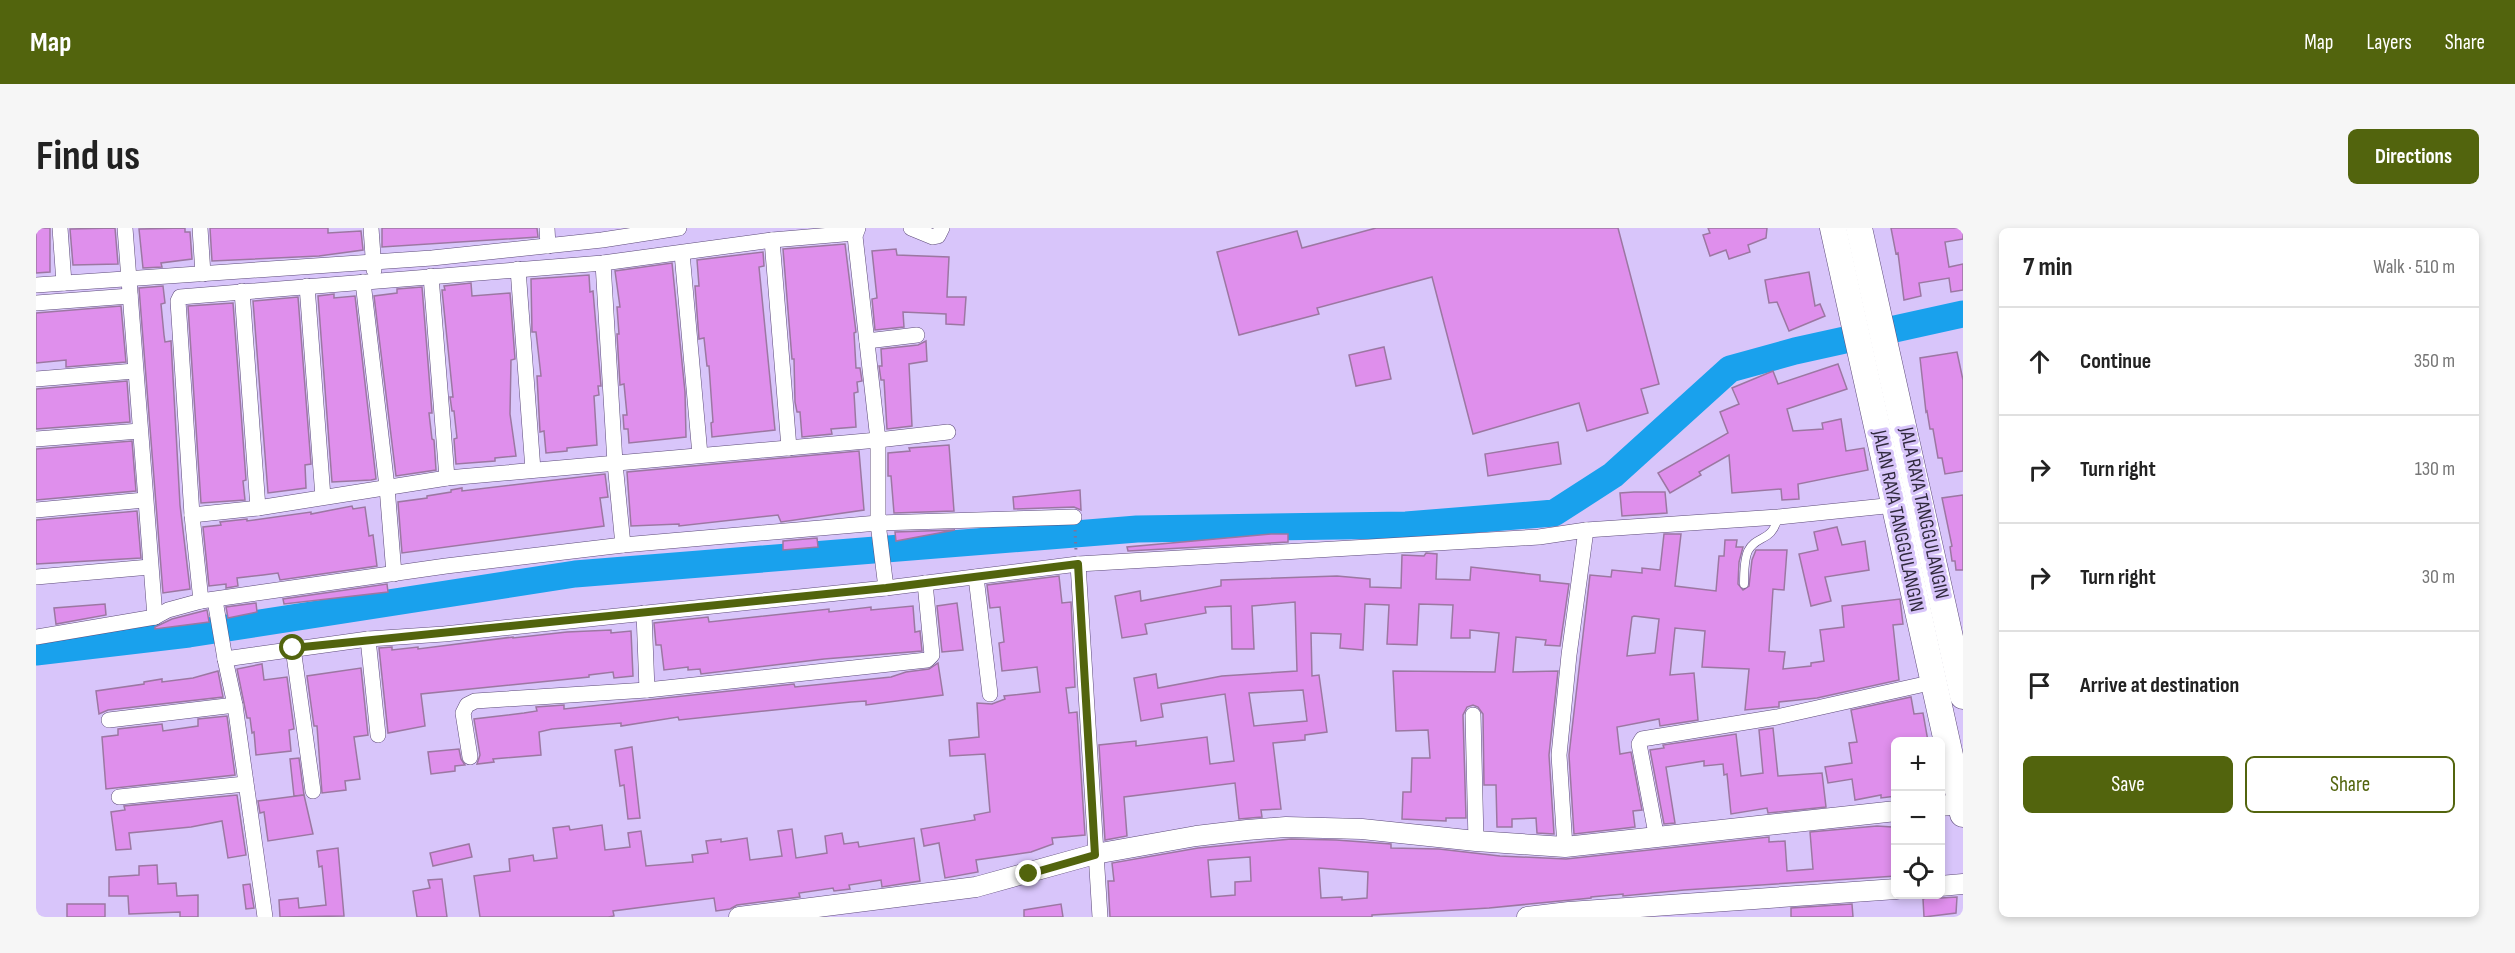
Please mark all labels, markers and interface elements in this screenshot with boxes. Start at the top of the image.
text: Map [30,26,71,59]
text: Map [2304,30,2333,55]
text: Layers [2366,30,2412,55]
text: Share [2445,30,2485,55]
button: Directions [2348,129,2479,184]
text: Find us [36,131,140,182]
text: 7 min [2023,252,2072,283]
text: Walk · 510 m [2373,255,2455,279]
icon: ahead [2023,345,2056,378]
text: Continue [2080,348,2151,375]
text: 350 m [2414,349,2455,373]
street label: JALA RAYA TANGGULANGIN [1894,424,1954,601]
street label: JALAN RAYA TANGGULANGIN [1867,427,1929,614]
icon: right [2023,453,2056,486]
text: Turn right [2080,456,2156,483]
text: 130 m [2415,457,2455,481]
icon: right [2023,561,2056,594]
text: Turn right [2080,564,2156,591]
text: 30 m [2422,565,2455,589]
route start [279,634,305,660]
icon: arrive [2023,669,2056,702]
text: Arrive at destination [2080,672,2239,699]
map controls [1891,737,1945,899]
button: + [1891,737,1945,791]
button: Save [2023,756,2233,813]
button: Share [2245,756,2455,813]
button: − [1891,791,1945,845]
button: locate [1891,845,1945,899]
route end [1015,860,1041,886]

